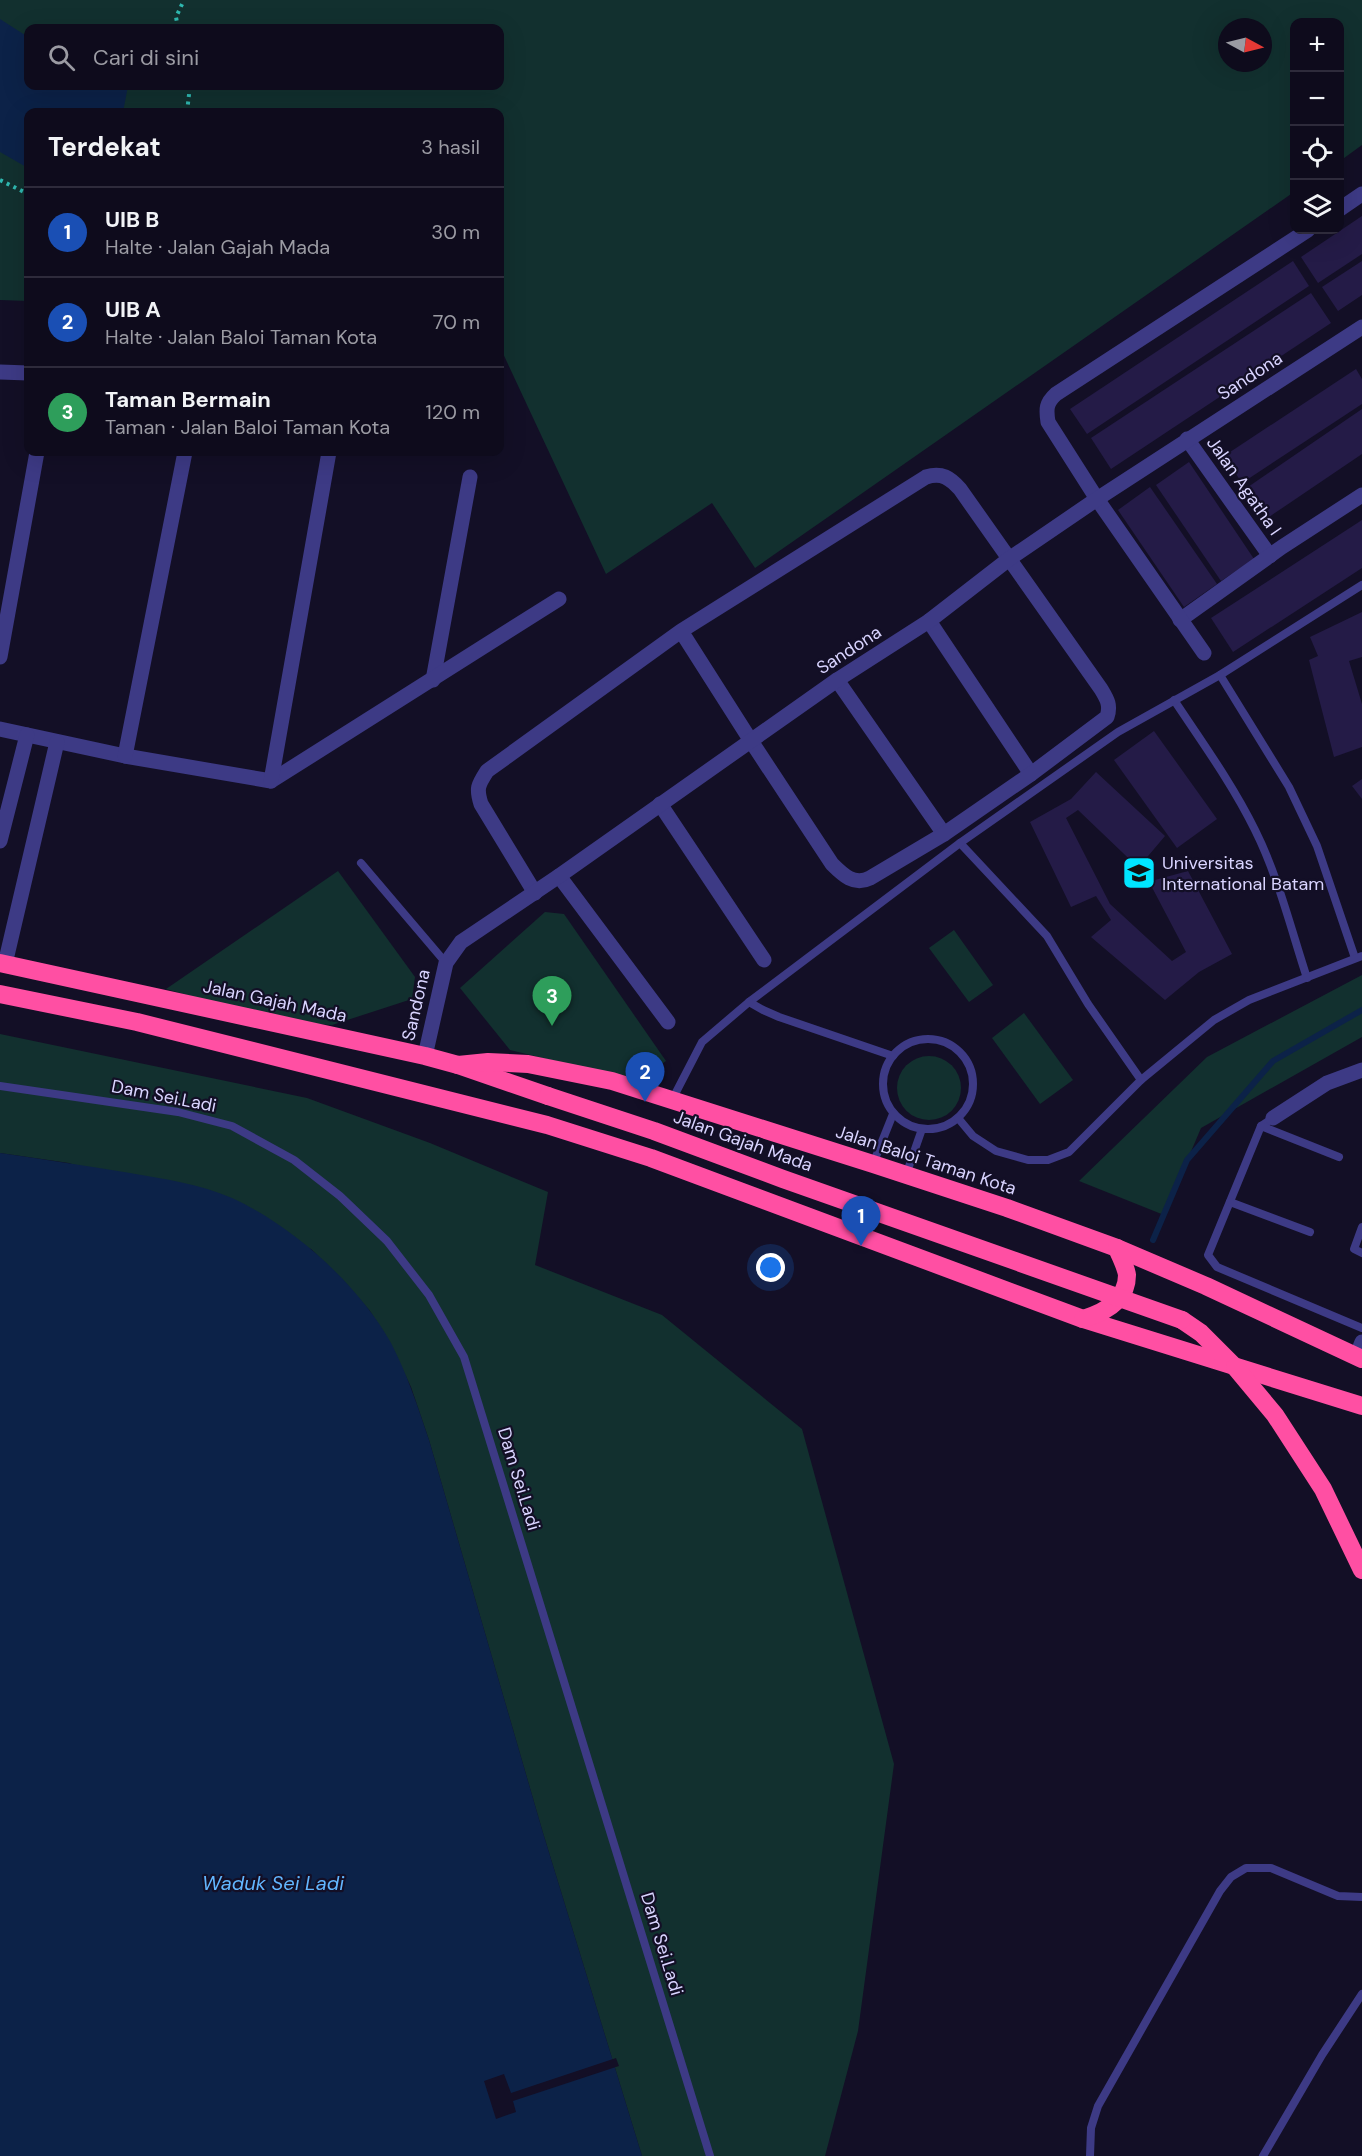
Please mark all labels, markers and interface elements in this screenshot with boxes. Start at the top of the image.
north arrow [1218,18,1272,72]
map controls [1290,18,1344,234]
button: + [1290,18,1344,72]
search box [24,24,504,90]
icon: search [45,41,78,74]
text: Cari di sini [93,43,199,72]
button: − [1290,72,1344,126]
button: locate [1290,126,1344,180]
text: Terdekat [48,130,161,164]
text: 3 hasil [421,134,480,160]
button: layers [1290,180,1344,234]
text: UIB B [105,205,159,234]
text: 1 [64,219,71,245]
text: 30 m [431,219,480,245]
text: Halte · Jalan Gajah Mada [105,234,330,260]
text: UIB A [105,295,161,324]
text: 2 [62,309,73,335]
text: 70 m [433,309,480,335]
text: Halte · Jalan Baloi Taman Kota [105,324,377,350]
street label: Sandona [1213,346,1287,406]
text: Taman Bermain [105,385,271,414]
text: 3 [61,399,74,425]
text: 120 m [426,399,480,425]
text: Taman · Jalan Baloi Taman Kota [105,414,390,440]
street label: Jalan Agatha I [1201,432,1287,540]
street label: Sandona [812,620,886,680]
place label: Universitas International Batam [1162,851,1324,896]
school or university icon: Universitas International Batam [1121,855,1157,891]
street label: Sandona [396,967,436,1043]
street label: Jalan Gajah Mada [201,974,349,1028]
pin: 3 [532,976,572,1026]
pin: 2 [626,1052,664,1102]
street label: Dam Sei.Ladi [109,1074,219,1118]
street label: Jalan Gajah Mada [670,1105,816,1177]
street label: Jalan Baloi Taman Kota [833,1119,1019,1201]
pin: 1 [842,1196,880,1246]
your location [756,1253,785,1282]
street label: Dam Sei.Ladi [492,1425,546,1533]
water label: Waduk Sei Ladi [202,1870,345,1896]
street label: Dam Sei.Ladi [635,1890,689,1998]

